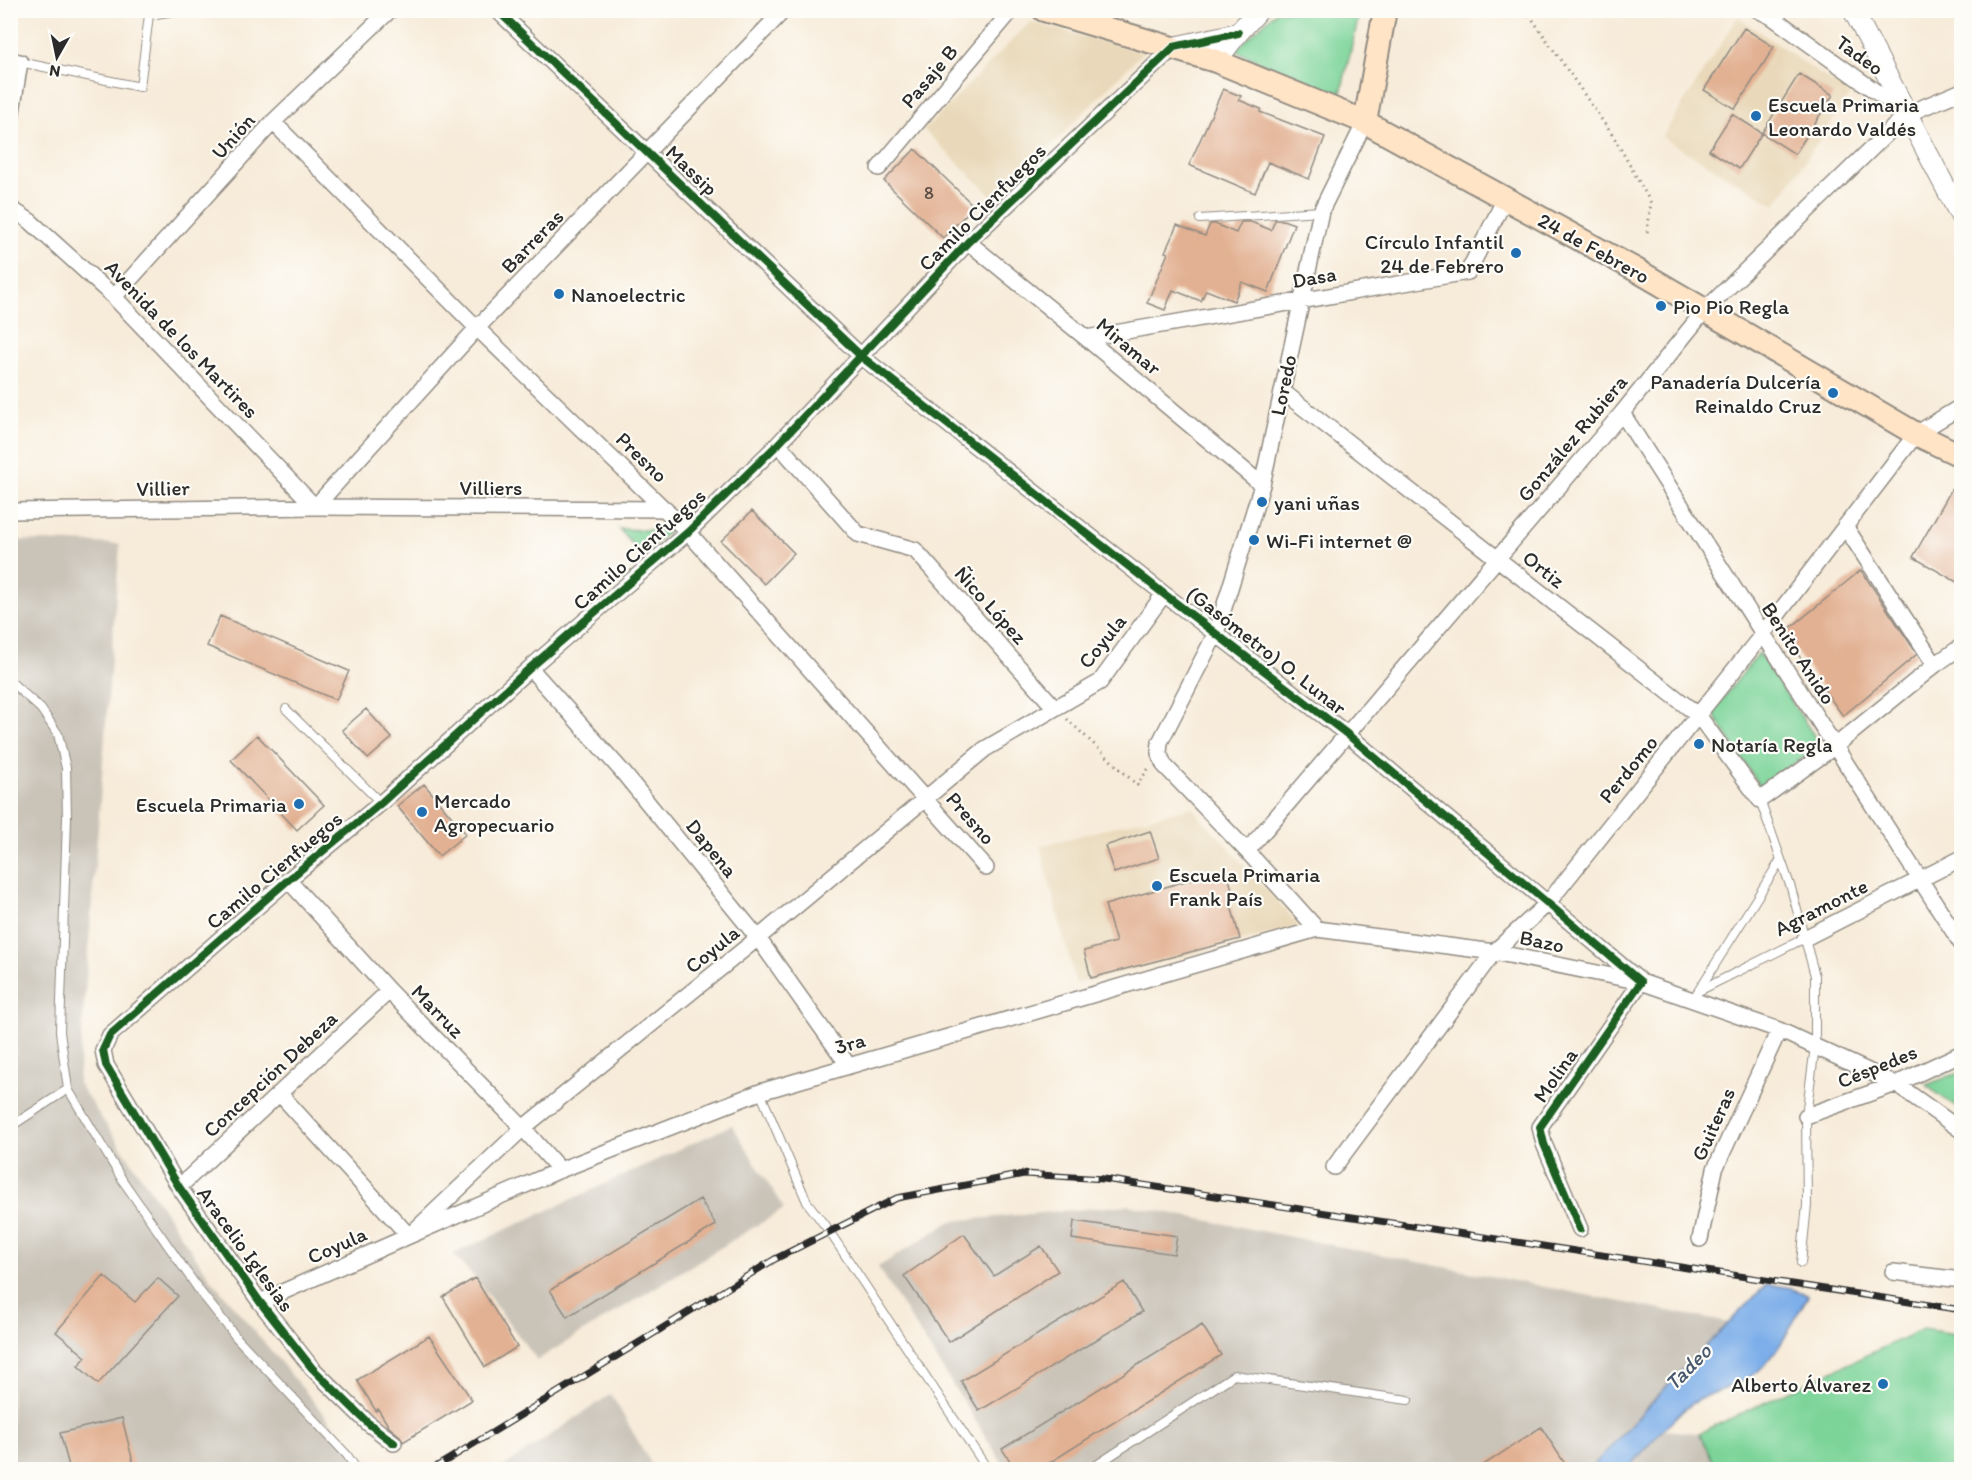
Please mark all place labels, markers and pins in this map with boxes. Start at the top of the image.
place label: Escuela Primaria Leonardo Valdés [1768,92,1919,141]
marker: Escuela Primaria Leonardo Valdés [1749,109,1763,123]
place label: Círculo Infantil 24 de Febrero [1365,229,1504,278]
marker: Círculo Infantil 24 de Febrero [1509,246,1523,260]
place label: Nanoelectric [571,282,686,307]
marker: Nanoelectric [552,287,566,301]
place label: Pio Pio Regla [1673,294,1789,319]
marker: Pio Pio Regla [1654,299,1668,313]
place label: Panadería Dulcería Reinaldo Cruz [1650,369,1821,418]
marker: Panadería Dulcería Reinaldo Cruz [1826,386,1840,400]
place label: yani uñas [1274,490,1360,515]
marker: yani uñas [1255,495,1269,509]
place label: Wi-Fi internet @ [1266,528,1412,553]
marker: Wi-Fi internet @ [1247,533,1261,547]
place label: Notaría Regla [1711,732,1833,757]
marker: Notaría Regla [1692,737,1706,751]
place label: Mercado Agropecuario [434,788,554,837]
place label: Escuela Primaria [136,792,287,817]
marker: Escuela Primaria [292,797,306,811]
marker: Mercado Agropecuario [415,805,429,819]
place label: Escuela Primaria Frank País [1169,862,1320,911]
marker: Escuela Primaria Frank País [1150,879,1164,893]
place label: Alberto Álvarez [1731,1372,1871,1397]
marker: Alberto Álvarez [1876,1377,1890,1391]

